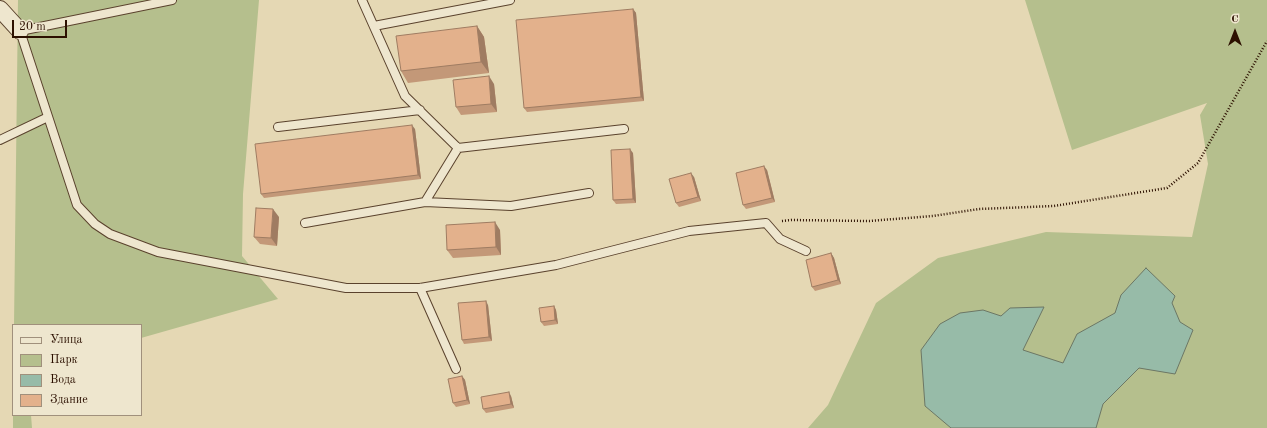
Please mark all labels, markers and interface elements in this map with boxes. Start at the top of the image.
scale bar [14,12,69,38]
north arrow [1215,12,1255,52]
text: С [1231,14,1239,25]
text: 20 m [19,21,46,33]
legend [12,324,142,416]
text: Улица [50,334,83,346]
text: Парк [50,354,78,366]
text: Вода [50,374,76,386]
text: Здание [50,394,88,406]

